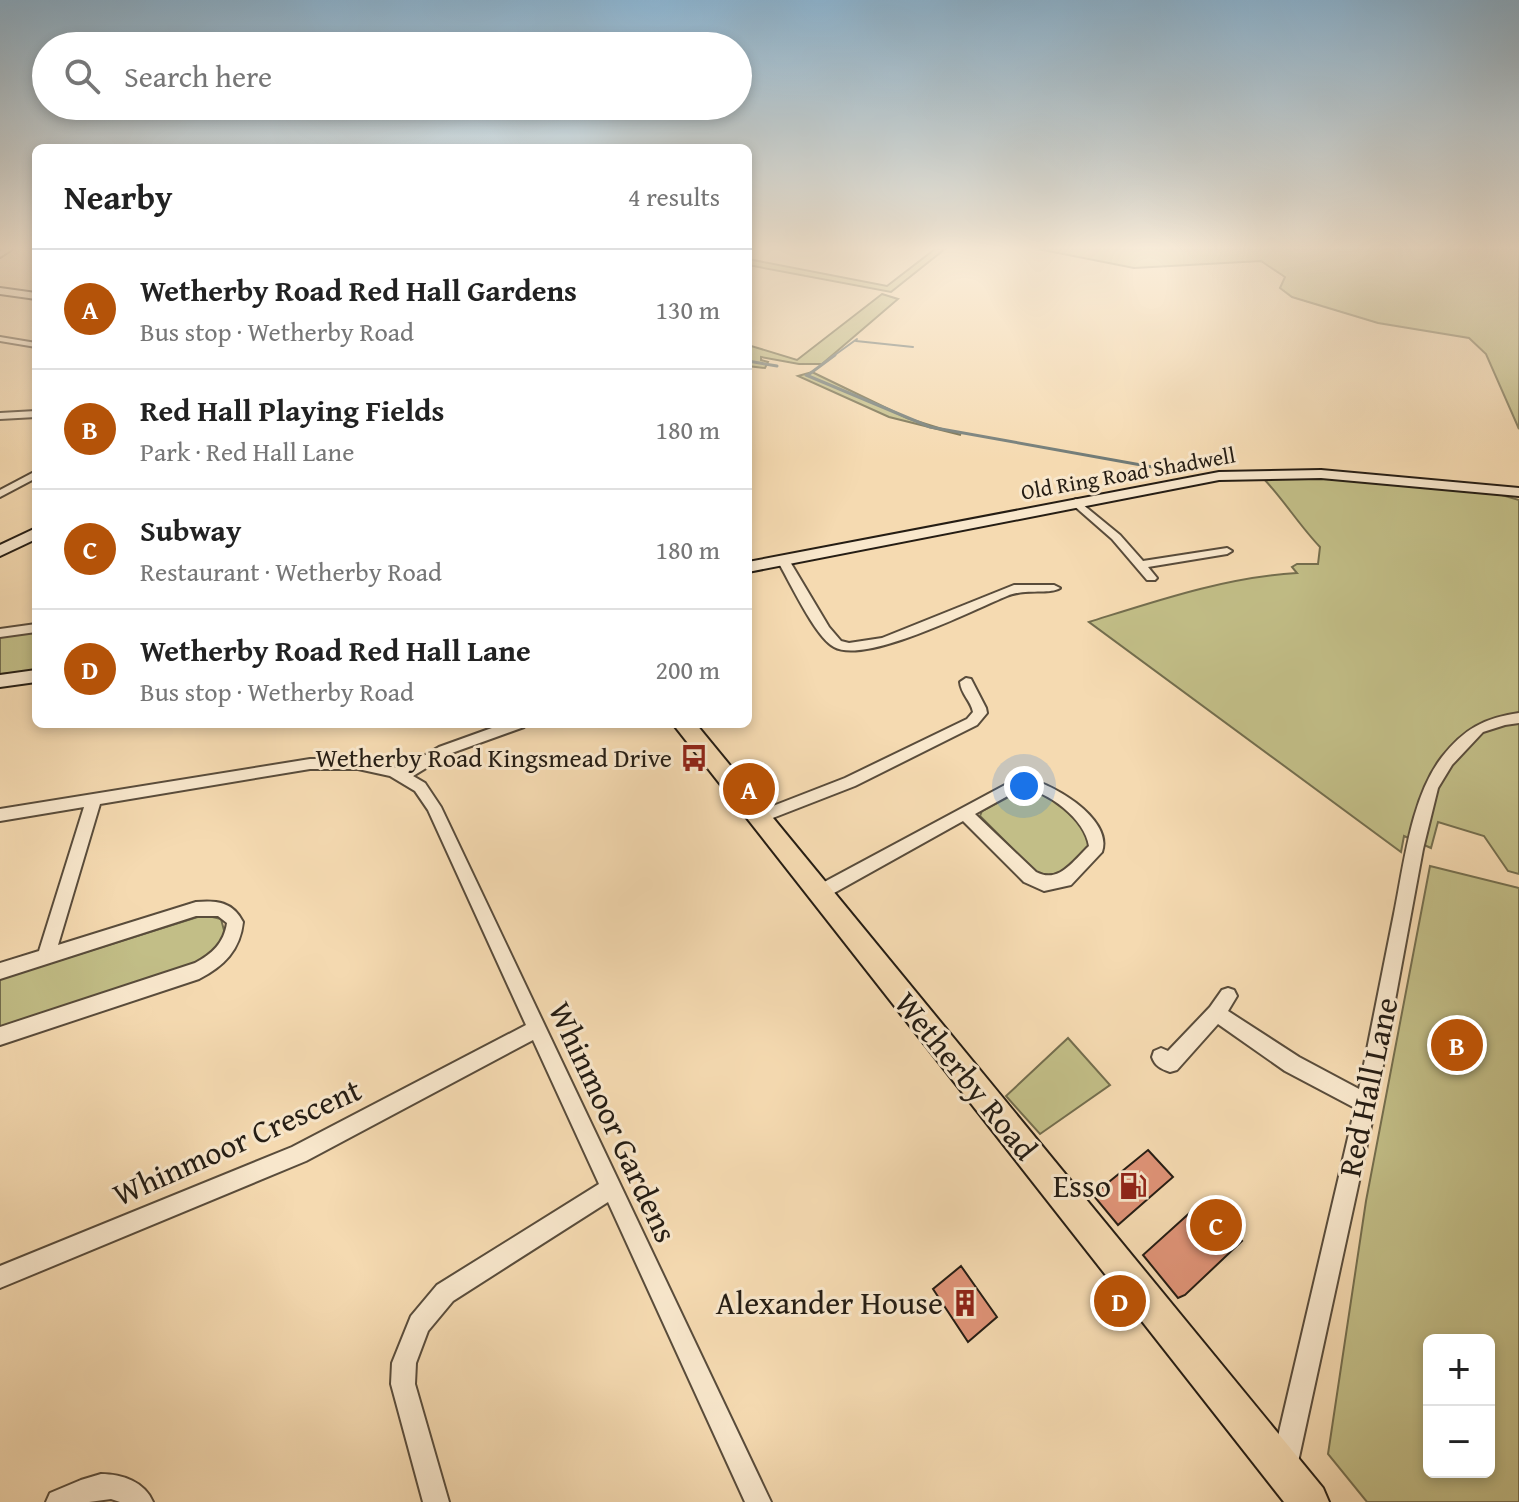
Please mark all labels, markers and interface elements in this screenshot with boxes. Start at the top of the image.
search box [32,32,752,120]
icon: search [60,54,104,98]
text: Search here [124,54,272,98]
text: Nearby [64,172,173,221]
text: 4 results [628,177,720,216]
text: Wetherby Road Red Hall Gardens [140,268,577,312]
text: A [82,290,98,329]
text: 130 m [655,290,720,329]
text: Bus stop · Wetherby Road [140,312,414,351]
text: Red Hall Playing Fields [140,388,444,432]
text: B [82,410,98,449]
text: 180 m [655,410,720,449]
text: Park · Red Hall Lane [140,432,354,471]
street label: Old Ring Road Shadwell [1018,438,1238,508]
text: Subway [140,508,241,552]
text: C [83,530,97,569]
text: 180 m [655,530,720,569]
text: Restaurant · Wetherby Road [140,552,442,591]
text: Wetherby Road Red Hall Lane [140,628,531,672]
text: D [82,650,98,689]
text: 200 m [655,650,720,689]
text: Bus stop · Wetherby Road [140,672,414,711]
place label: Wetherby Road Kingsmead Drive [316,738,672,777]
bus stop icon: Wetherby Road Kingsmead Drive [679,743,709,773]
pin: A [723,759,775,819]
your location [1004,766,1044,806]
street label: Wetherby Road [884,981,1049,1170]
street label: Red Hall Lane [1326,993,1409,1181]
street label: Whinmoor Gardens [537,994,690,1250]
pin: B [1431,1015,1483,1075]
street label: Whinmoor Crescent [105,1066,369,1217]
place label: Esso [1053,1162,1111,1209]
fuel station icon: Esso [1118,1171,1148,1201]
pin: C [1190,1195,1242,1255]
pin: D [1094,1271,1146,1331]
place label: Alexander House [716,1279,943,1326]
building icon: Alexander House [950,1288,980,1318]
map controls [1423,1334,1495,1478]
button: + [1423,1334,1495,1406]
button: − [1423,1406,1495,1478]

